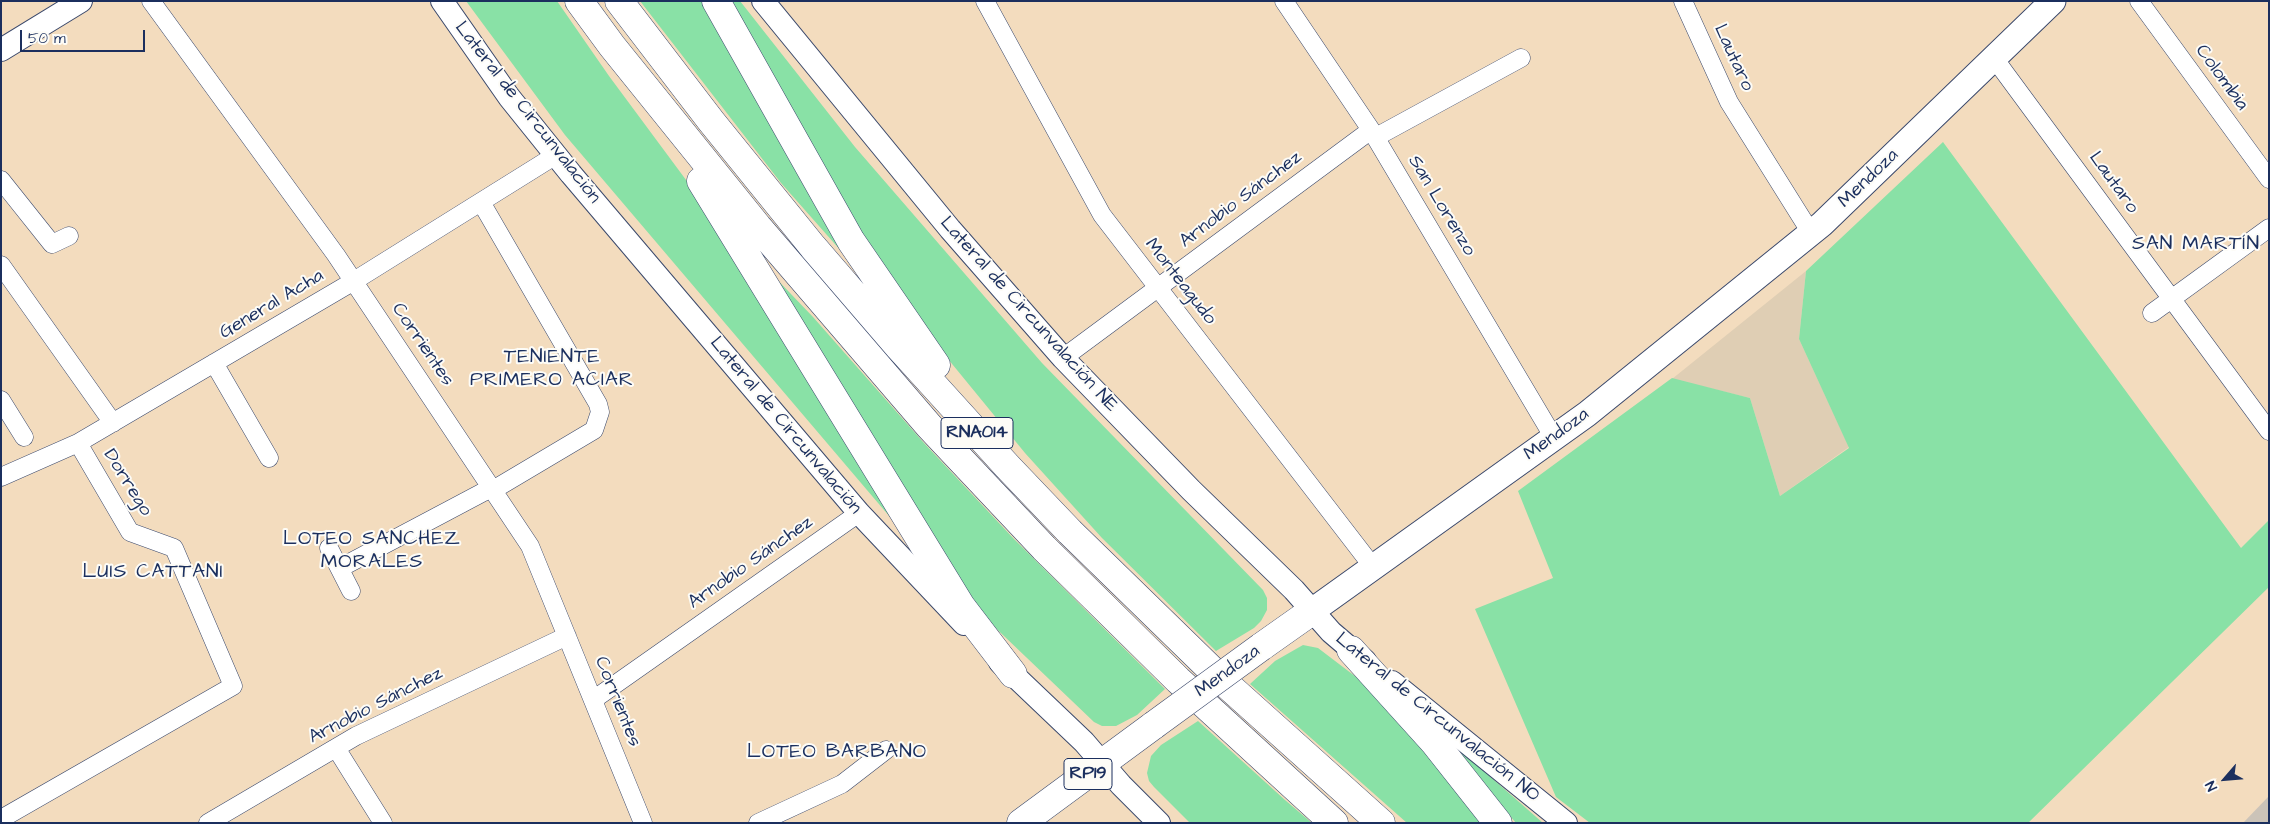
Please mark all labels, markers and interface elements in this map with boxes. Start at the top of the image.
street label: Lateral de Circunvalación [449,18,605,208]
scale bar [22,20,148,52]
street label: Lautaro [1708,21,1758,95]
text: 50 m [28,28,66,49]
street label: Colombia [2189,41,2253,115]
street label: Mendoza [1834,145,1904,213]
street label: Arnobio Sánchez [1175,147,1307,253]
street label: Lautaro [2083,148,2143,218]
street label: San Lorenzo [1402,152,1480,260]
street label: Lateral de Circunvalación NE [934,213,1122,417]
district label: SAN MARTÍN [2131,233,2261,257]
street label: Monteagudo [1139,234,1221,330]
street label: General Acha [216,265,328,345]
street label: Corrientes [386,299,458,391]
street label: Lateral de Circunvalación [704,333,866,519]
district label: TENIENTE PRIMERO ACIAR [468,346,636,393]
street label: Mendoza [1520,404,1594,466]
road number: RNA014 [941,418,1013,448]
street label: Dorrego [98,445,156,521]
street label: Arnobio Sánchez [684,511,818,615]
district label: LOTEO SANCHEZ MORALES [281,528,463,575]
district label: LUIS CATTANI [81,561,225,585]
street label: Lateral de Circunvalación NO [1330,628,1544,808]
street label: Mendoza [1191,641,1265,703]
street label: Corrientes [589,654,645,750]
street label: Arnobio Sánchez [305,662,447,750]
district label: LOTEO BARBANO [745,741,929,765]
north arrow [2200,754,2250,804]
road number: RP19 [1064,759,1112,790]
text: N [2201,777,2223,794]

